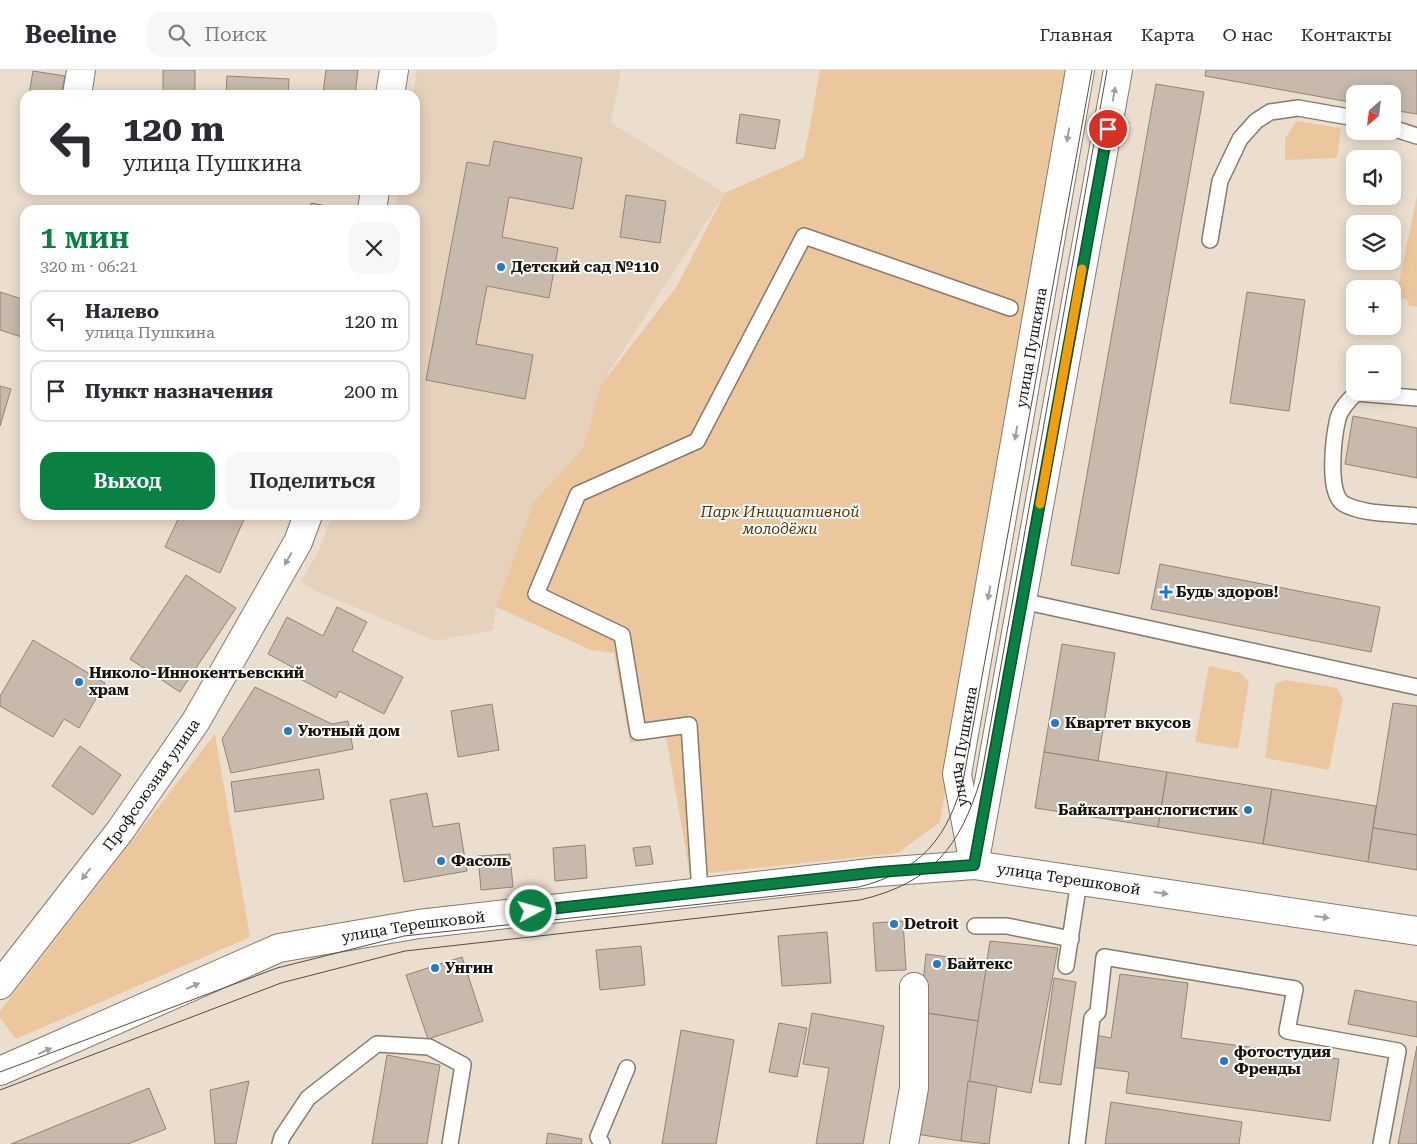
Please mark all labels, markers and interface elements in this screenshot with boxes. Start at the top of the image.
search box [147,12,497,57]
text: Beeline [25,21,117,49]
icon: search [165,21,193,49]
text: Поиск [205,23,267,46]
text: Главная [1040,24,1113,45]
text: Карта [1141,24,1195,45]
text: О нас [1223,24,1273,45]
text: Контакты [1301,24,1392,45]
one-way arrow [1110,85,1118,101]
north arrow [1346,85,1401,140]
map controls [1346,85,1401,400]
pin [1087,108,1129,150]
text: 120 m [123,109,224,150]
icon: left [40,110,105,175]
icon: arrive [1094,115,1122,143]
one-way arrow [1064,128,1072,144]
button: sound [1346,150,1401,205]
text: улица Пушкина [123,151,302,176]
button: layers [1346,215,1401,270]
text: 1 мин [40,220,129,255]
button: close [348,222,400,274]
text: 320 m · 06:21 [40,257,138,276]
place label: Детский сад №110 [511,258,659,276]
marker: Детский сад №110 [495,261,507,273]
button: + [1346,280,1401,335]
street label: улица Пушкина [1012,286,1051,409]
text: Налево [85,300,159,323]
icon: left [42,307,70,335]
text: 120 m [344,310,398,333]
text: улица Пушкина [85,323,215,342]
button: − [1346,345,1401,400]
icon: arrive [42,377,70,405]
text: Пункт назначения [85,380,273,403]
text: 200 m [344,380,398,403]
one-way arrow [1012,426,1020,442]
button: Выход [40,452,215,510]
button: Поделиться [225,452,400,510]
park label: Парк Инициативной молодёжи [700,503,859,538]
one-way arrow [284,552,292,567]
place label: Будь здоров! [1176,583,1278,601]
one-way arrow [984,586,992,602]
marker: Будь здоров! [1160,586,1172,598]
place label: Николо-Иннокентьевский храм [89,664,304,699]
marker: Николо-Иннокентьевский храм [73,676,85,688]
street label: улица Пушкина [947,685,981,808]
place label: Квартет вкусов [1065,714,1191,732]
street label: Профсоюзная улица [99,715,204,855]
marker: Квартет вкусов [1049,717,1061,729]
place label: Уютный дом [298,722,400,740]
marker: Уютный дом [282,725,294,737]
place label: Байкалтранслогистик [1058,801,1239,819]
marker: Байкалтранслогистик [1242,804,1254,816]
place label: Фасоль [451,852,511,870]
marker: Фасоль [435,855,447,867]
street label: улица Терешковой [996,860,1142,899]
one-way arrow [81,867,91,881]
position arrow [504,884,556,936]
one-way arrow [1153,889,1169,897]
street label: улица Терешковой [340,908,486,946]
one-way arrow [1314,913,1330,921]
place label: Detroit [904,915,959,933]
marker: Detroit [888,918,900,930]
place label: Байтекс [947,955,1013,973]
marker: Байтекс [931,958,943,970]
place label: Унгин [445,959,493,977]
marker: Унгин [429,962,441,974]
one-way arrow [186,981,200,989]
place label: фотостудия Френды [1234,1043,1331,1078]
one-way arrow [38,1047,52,1055]
marker: фотостудия Френды [1218,1055,1230,1067]

